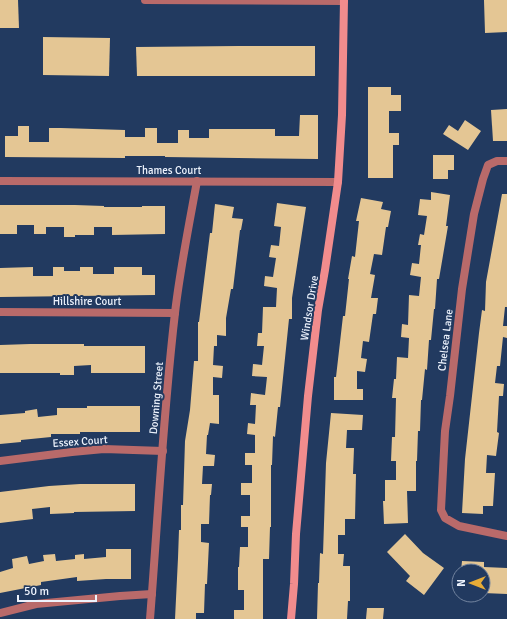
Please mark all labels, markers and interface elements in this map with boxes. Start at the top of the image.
street label: Thames Court [137,164,202,177]
street label: Windsor Drive [298,275,321,342]
street label: Hillshire Court [53,295,122,308]
street label: Chelsea Lane [435,308,456,372]
street label: Downing Street [147,361,166,435]
street label: Essex Court [52,433,108,450]
north arrow [451,563,491,603]
scale bar [18,577,96,603]
text: N [455,579,468,587]
text: 50 m [24,584,49,599]

